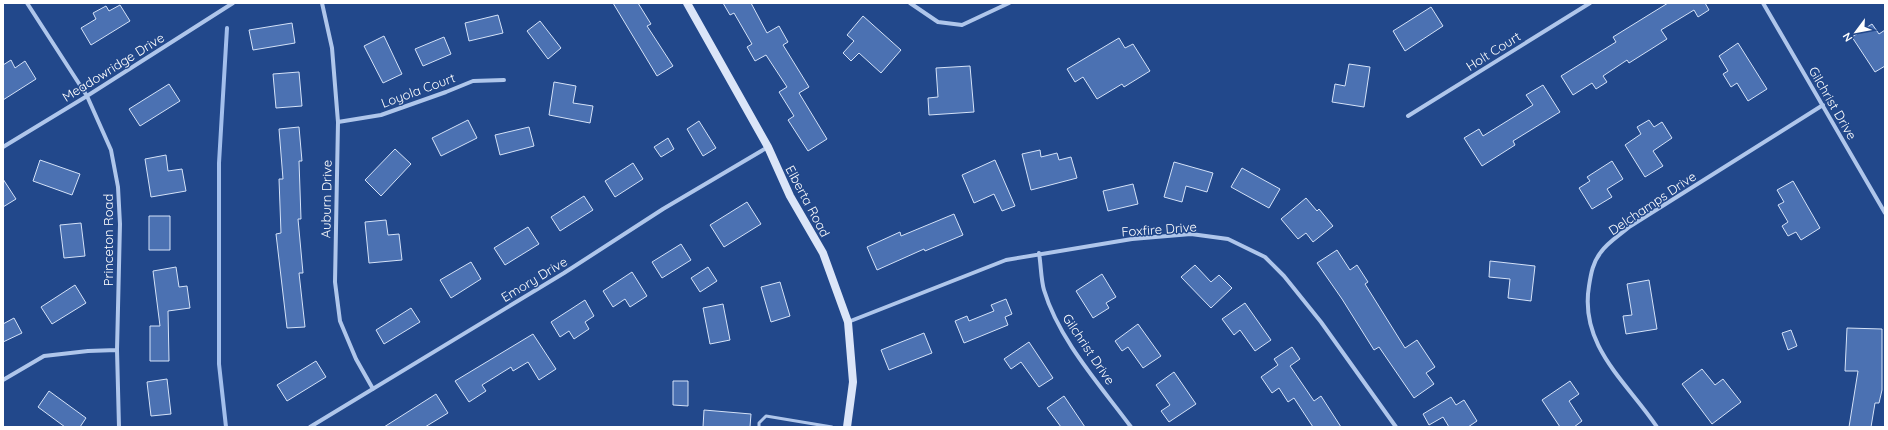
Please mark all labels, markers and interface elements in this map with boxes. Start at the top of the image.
north arrow [1836,12,1876,52]
street label: Holt Court [1463,28,1523,74]
street label: Meadowridge Drive [59,29,167,105]
text: N [1839,30,1856,44]
street label: Gilchrist Drive [1806,64,1860,142]
street label: Loyola Court [379,69,457,111]
street label: Auburn Drive [317,160,335,238]
street label: Elberta Road [782,162,834,240]
street label: Delchamps Drive [1605,168,1699,238]
street label: Princeton Road [100,194,116,286]
street label: Foxfire Drive [1121,218,1197,240]
street label: Emory Drive [498,253,570,305]
street label: Gilchrist Drive [1059,311,1119,387]

